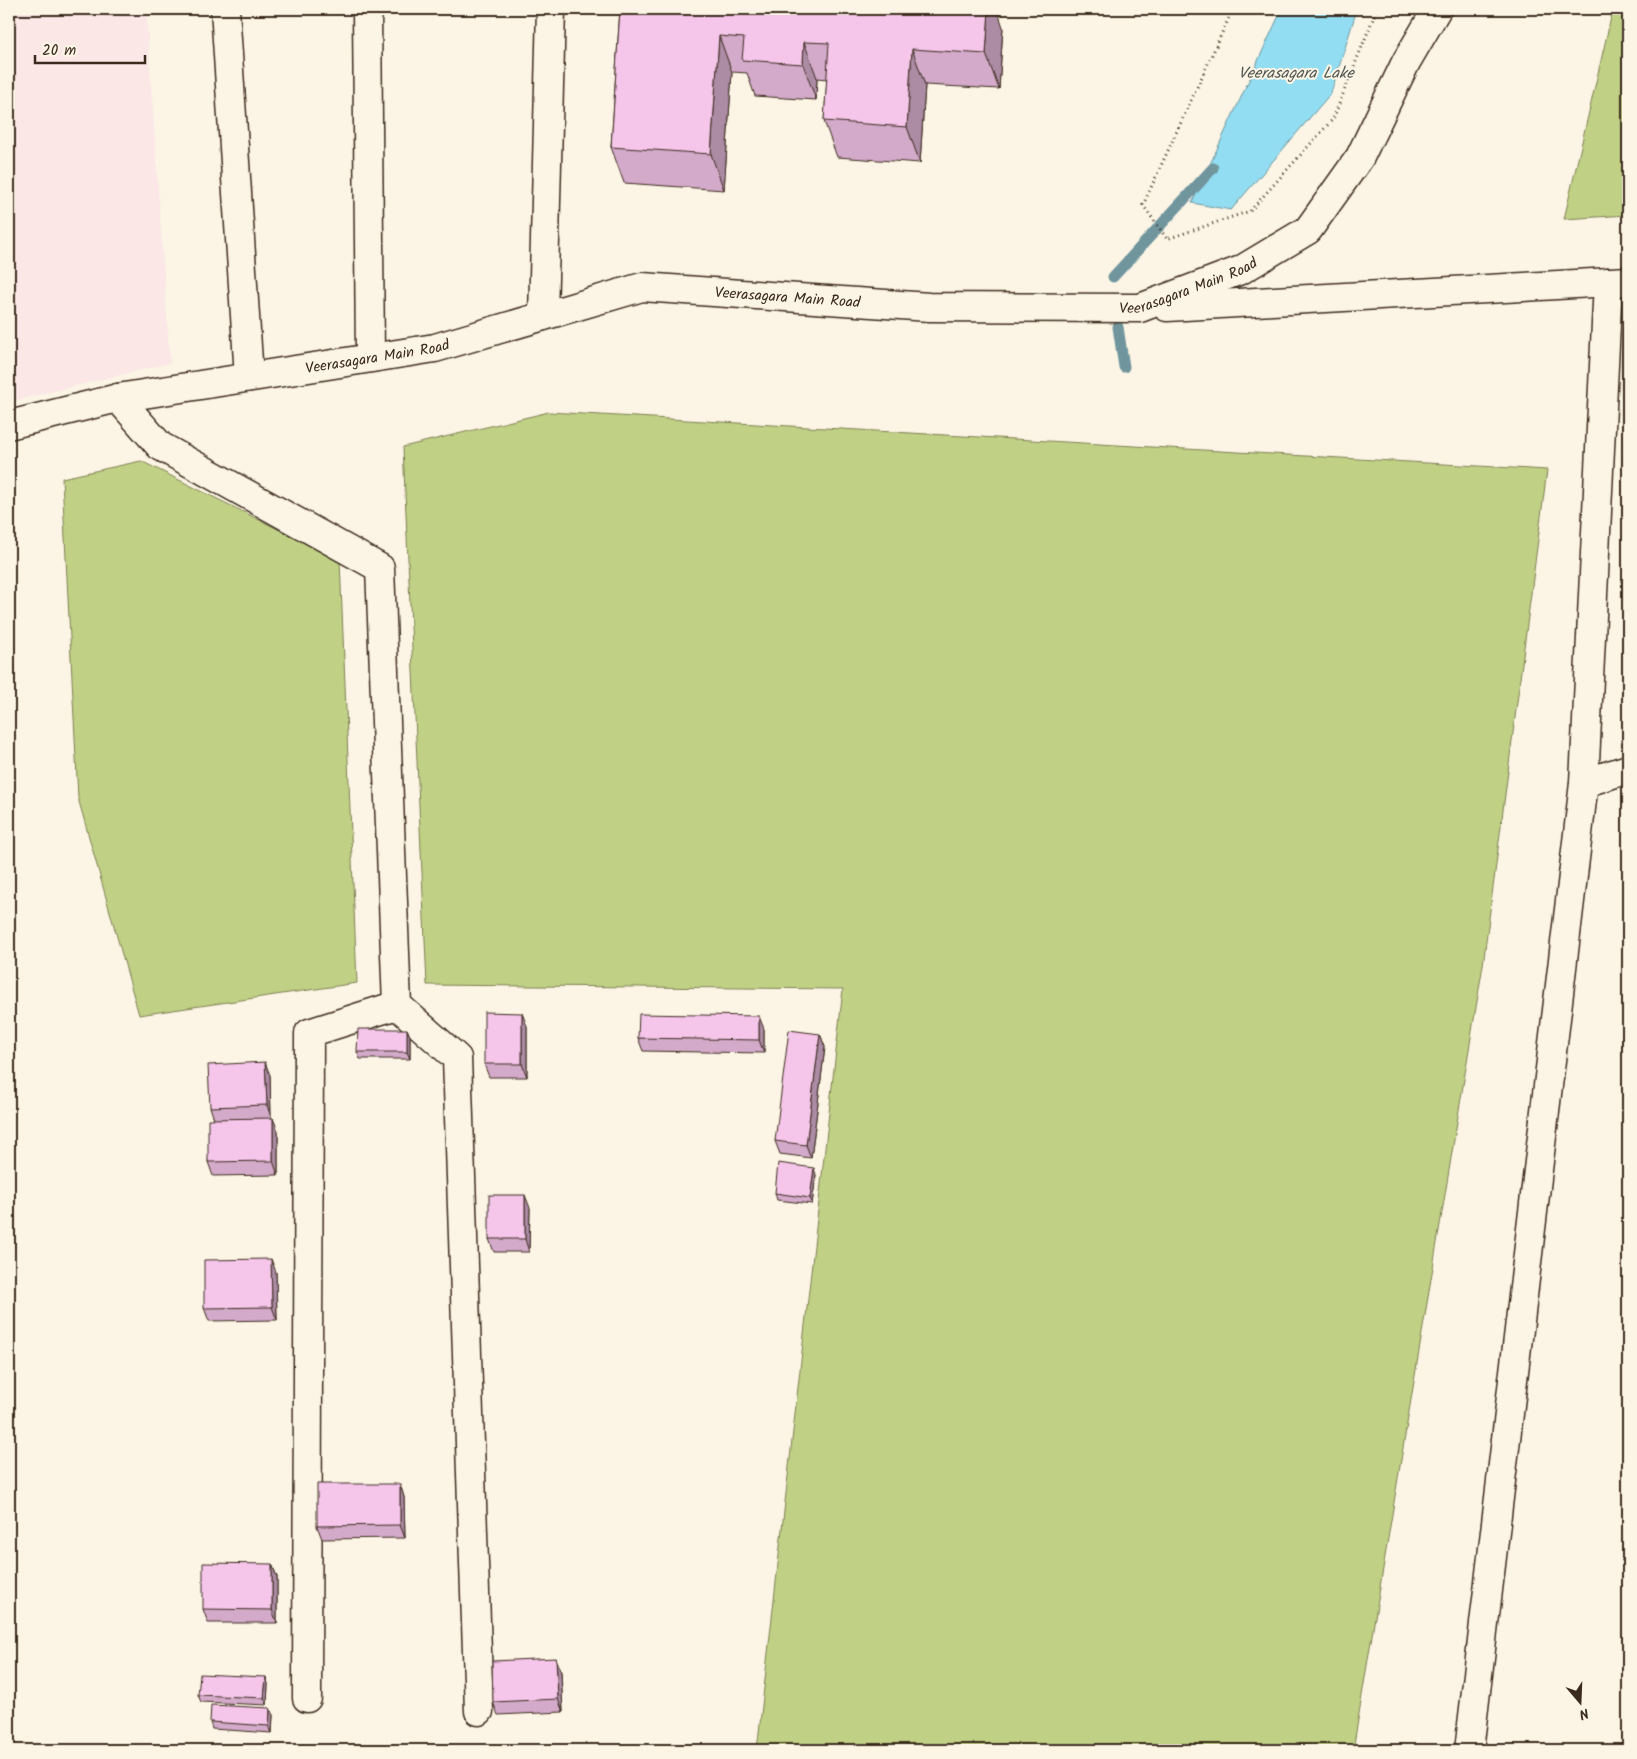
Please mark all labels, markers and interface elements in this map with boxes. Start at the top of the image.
scale bar [35,32,145,64]
text: 20 m [42,39,76,63]
water label: Veerasagara Lake [1238,61,1355,86]
street label: Veerasagara Main Road [1119,251,1263,321]
street label: Veerasagara Main Road [714,281,862,315]
street label: Veerasagara Main Road [304,333,453,381]
north arrow [1554,1676,1604,1726]
text: N [1576,1702,1592,1725]

